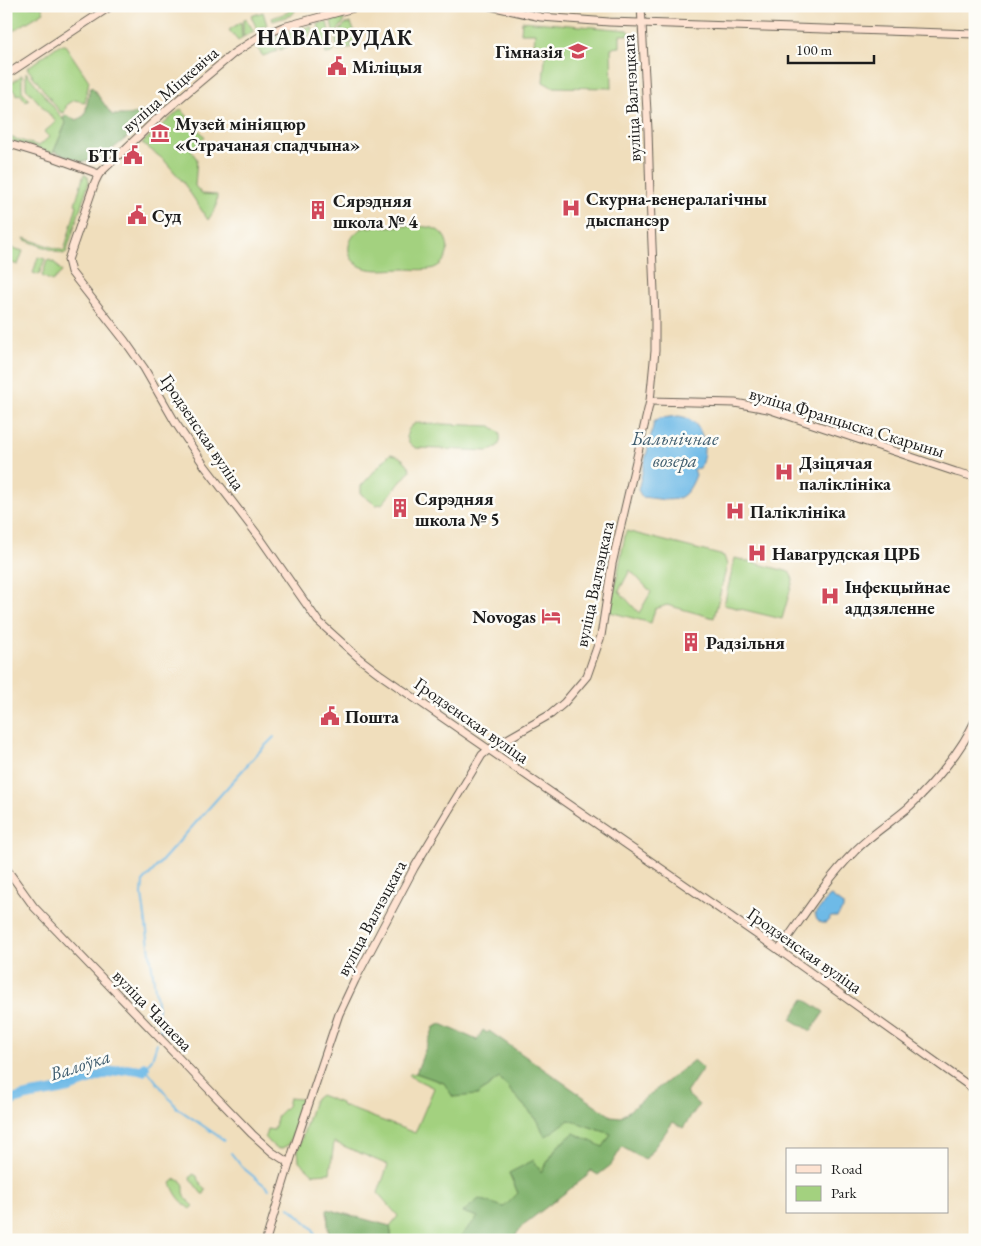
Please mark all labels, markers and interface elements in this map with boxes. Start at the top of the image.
district label: НАВАГРУДАК [257,23,413,52]
scale bar [788,32,875,64]
street label: вуліца Валчэцкага [616,33,646,163]
street label: вуліца Міцкевіча [117,40,224,137]
place label: Гімназія [495,40,563,63]
school or university icon: Гімназія [567,40,589,62]
text: 100 m [796,40,833,59]
public building icon: Міліцыя [326,55,348,77]
place label: Міліцыя [352,55,423,78]
place label: Музей мініяцюр «Страчаная спадчына» [175,112,360,156]
museum icon: Музей мініяцюр «Страчаная спадчына» [149,122,171,144]
place label: БТІ [88,144,118,167]
public building icon: БТІ [122,144,144,166]
place label: Скурна-венералагічны дыспансэр [586,187,767,231]
place label: Сярэдняя школа № 4 [333,189,418,233]
hospital icon: Скурна-венералагічны дыспансэр [560,197,582,219]
building icon: Сярэдняя школа № 4 [307,199,329,221]
public building icon: Суд [126,204,148,226]
place label: Суд [152,204,182,227]
street label: Гродзенская вуліца [156,369,251,495]
street label: вуліца Францыска Скарыны [747,381,947,463]
water label: Бальнічнае возера [631,426,719,473]
place label: Дзіцячая паліклініка [799,451,891,495]
hospital icon: Дзіцячая паліклініка [773,461,795,483]
place label: Сярэдняя школа № 5 [415,487,500,531]
building icon: Сярэдняя школа № 5 [389,497,411,519]
hospital icon: Паліклініка [724,500,746,522]
place label: Паліклініка [750,500,846,523]
street label: вуліца Валчэцкага [569,518,619,649]
hospital icon: Навагрудская ЦРБ [746,542,768,564]
place label: Навагрудская ЦРБ [772,542,920,565]
place label: Інфекцыйнае аддзяленне [845,575,951,619]
hospital icon: Інфекцыйнае аддзяленне [819,585,841,607]
place label: Novogas [472,605,536,628]
hotel icon: Novogas [540,605,562,627]
building icon: Радзільня [680,631,702,653]
place label: Радзільня [706,631,785,654]
street label: Гродзенская вуліца [410,672,535,769]
public building icon: Пошта [319,705,341,727]
place label: Пошта [345,705,399,728]
street label: вуліца Валчэцкага [331,855,412,980]
street label: Гродзенская вуліца [743,902,868,999]
street label: вуліца Чапаева [108,964,198,1056]
water label: Валоўка [46,1043,114,1087]
legend [786,1148,948,1214]
text: Road [831,1159,863,1178]
text: Park [831,1183,858,1202]

